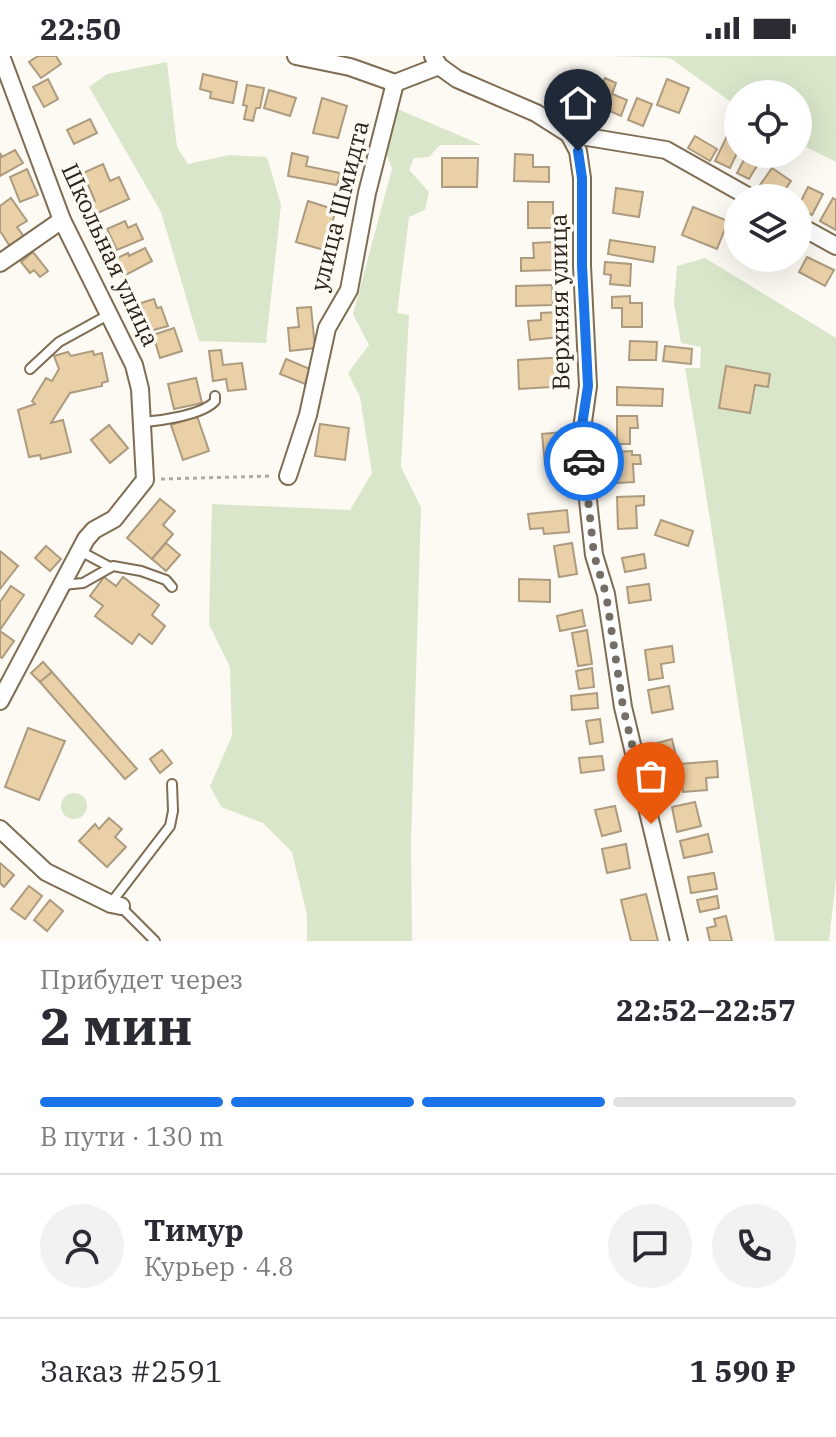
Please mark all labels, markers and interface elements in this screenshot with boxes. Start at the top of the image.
text: 22:50 [40,9,121,48]
pin [544,69,612,151]
map controls [724,80,812,272]
button: locate [724,80,812,168]
icon: home [556,81,600,125]
street label: улица Шмидта [302,117,376,295]
street label: Школьная улица [54,158,167,351]
button: layers [724,184,812,272]
street label: Верхняя улица [541,213,577,391]
courier [544,421,624,501]
icon: car [562,439,606,483]
pin [617,742,685,824]
icon: bag [629,754,673,798]
text: Прибудет через [40,962,243,996]
text: 22:52–22:57 [616,990,796,1029]
text: 2 мин [40,992,193,1059]
text: В пути · 130 m [40,1119,224,1153]
button: person [40,1204,124,1288]
button: chat [608,1204,692,1288]
button: phone [712,1204,796,1288]
text: Тимур [144,1210,244,1249]
text: Курьер · 4.8 [144,1249,294,1283]
text: Заказ #2591 [40,1351,223,1390]
text: 1 590 ₽ [690,1351,796,1390]

